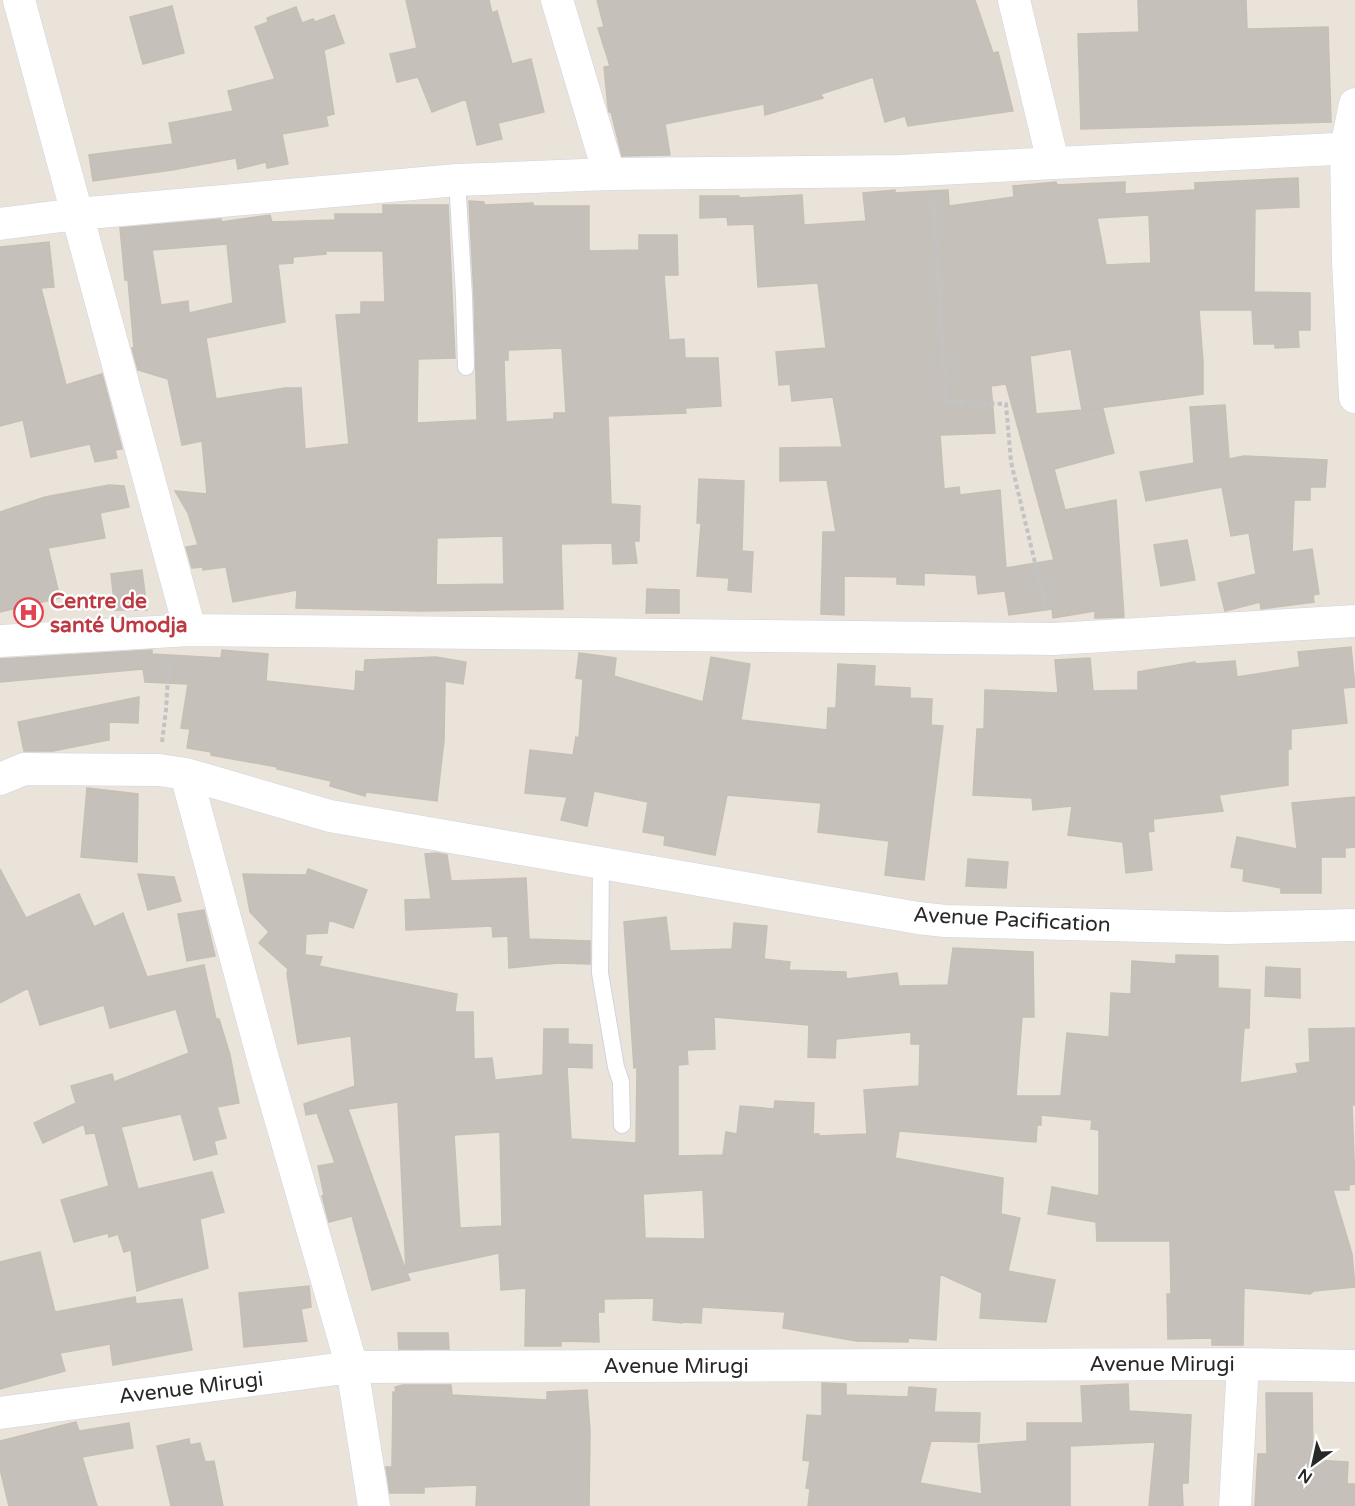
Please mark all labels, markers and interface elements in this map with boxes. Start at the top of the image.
place label: Centre de santé Umodja [50,589,188,638]
hospital icon: Centre de santé Umodja [13,597,45,629]
street label: Avenue Pacification [913,902,1111,938]
street label: Avenue Mirugi [1089,1352,1235,1377]
street label: Avenue Mirugi [603,1354,749,1379]
street label: Avenue Mirugi [117,1367,265,1409]
north arrow [1283,1434,1343,1494]
text: N [1295,1464,1316,1488]

